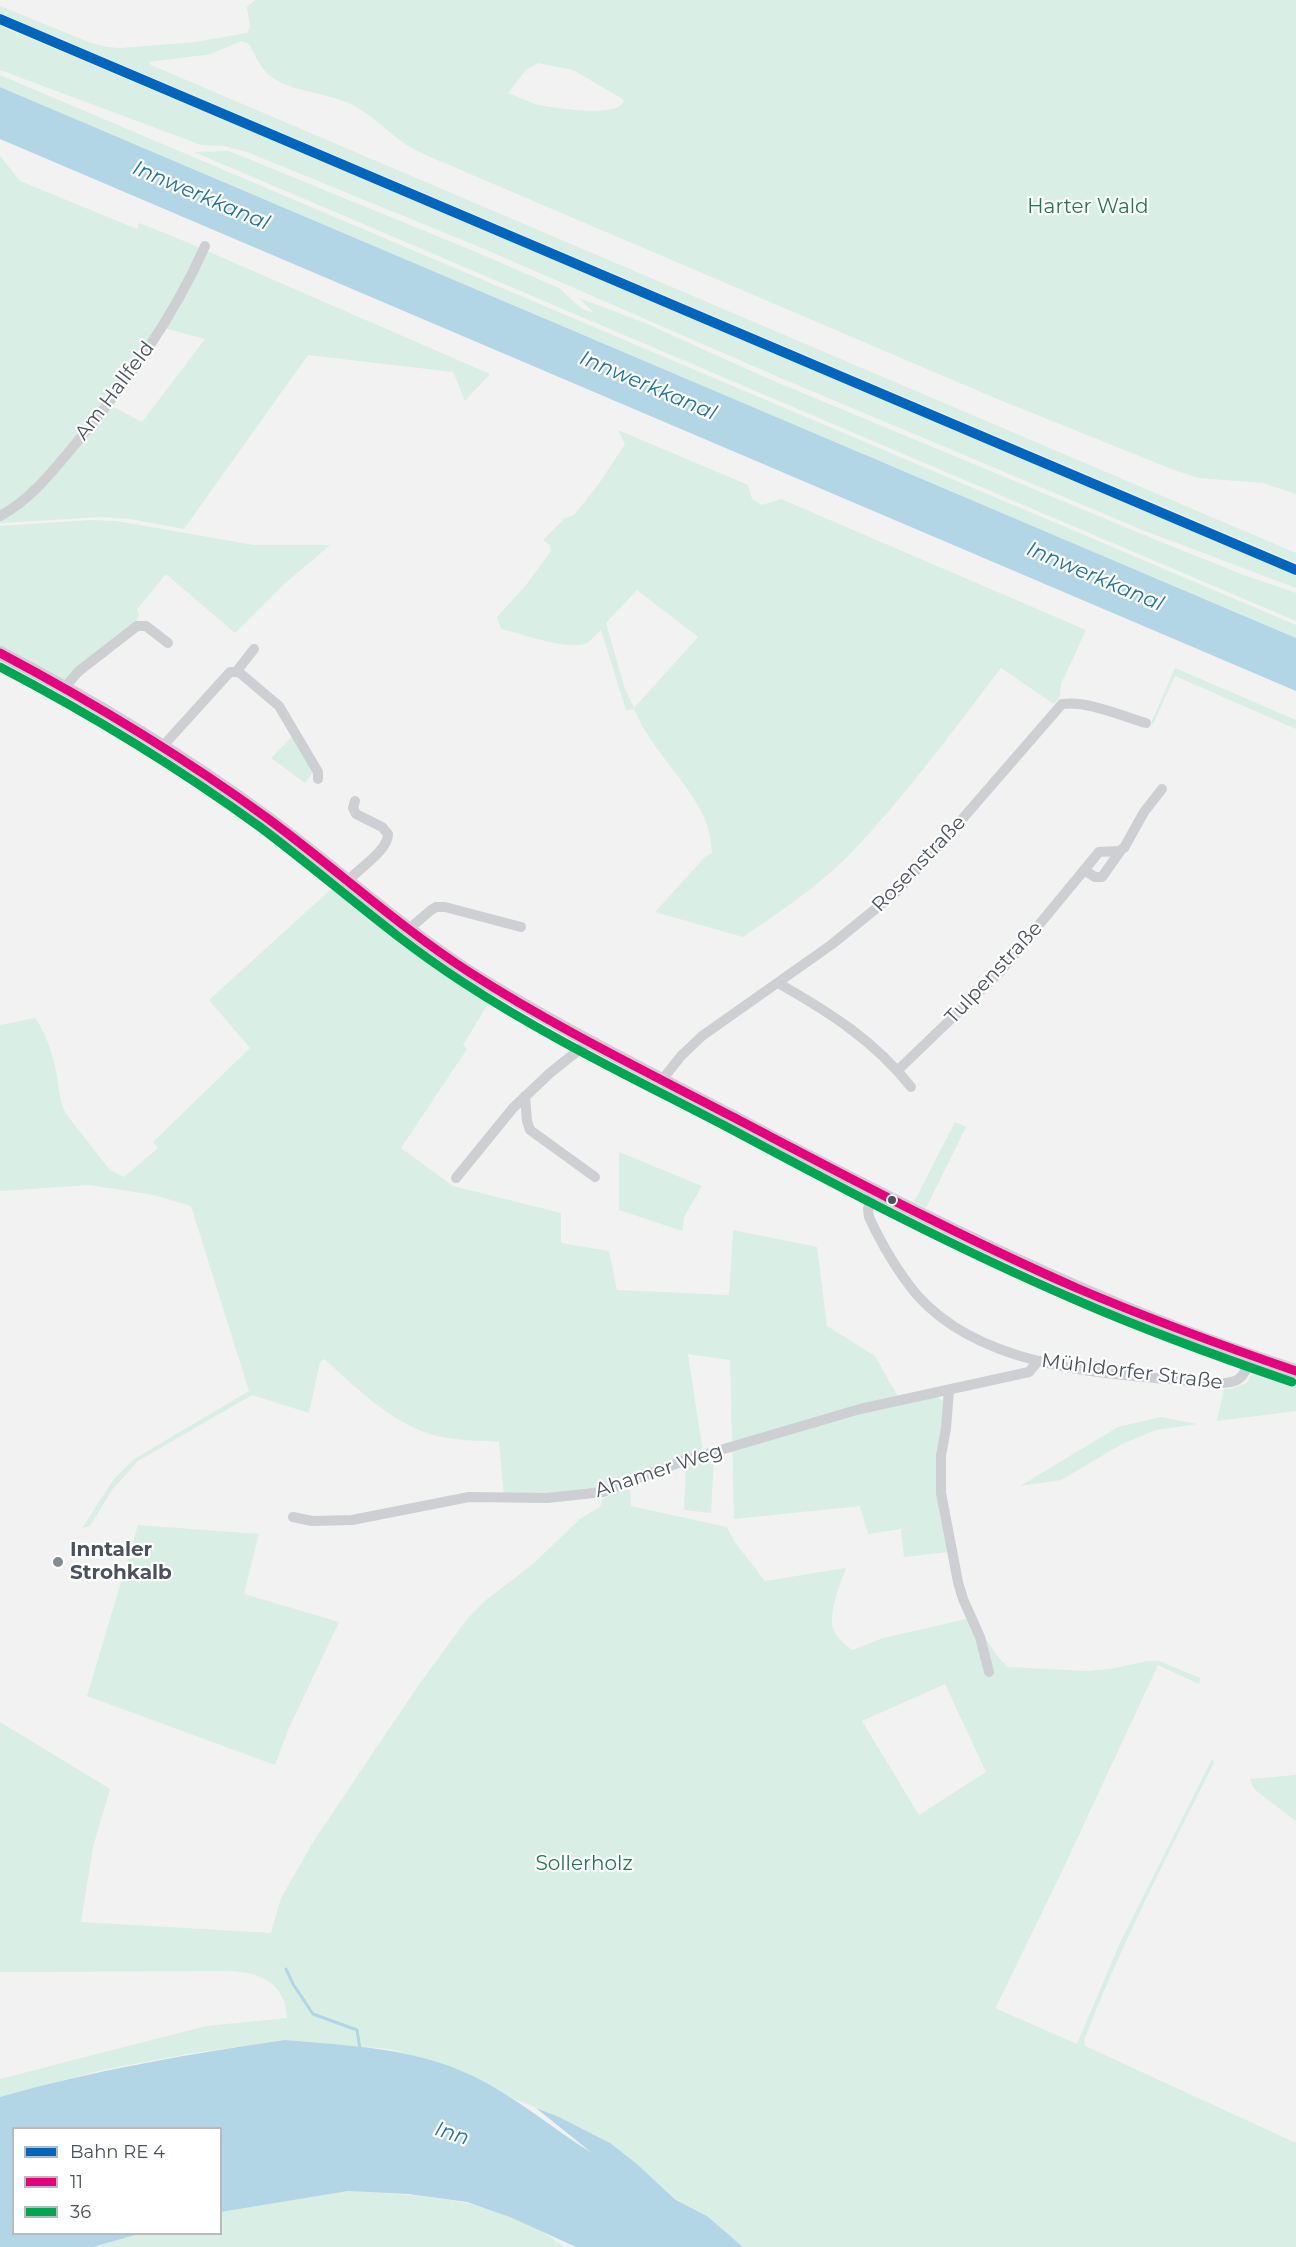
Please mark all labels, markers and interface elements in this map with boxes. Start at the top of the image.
water label: Innwerkkanal [129,156,273,236]
park label: Harter Wald [1027,195,1149,219]
street label: Am Hallfeld [70,337,160,445]
water label: Innwerkkanal [576,346,720,426]
water label: Innwerkkanal [1023,537,1167,617]
street label: Rosenstraße [867,811,971,917]
street label: Tulpenstraße [940,917,1048,1029]
unlabelled marker [886,1194,898,1206]
street label: Mühldorfer Straße [1040,1349,1224,1395]
street label: Ahamer Weg [592,1439,726,1503]
place label: Inntaler Strohkalb [70,1538,172,1585]
marker: Inntaler Strohkalb [51,1555,65,1569]
park label: Sollerholz [535,1852,633,1876]
water label: Inn [432,2117,472,2151]
legend [12,2127,222,2235]
text: Bahn RE 4 [70,2141,165,2163]
text: 11 [70,2171,83,2193]
text: 36 [70,2201,91,2223]

